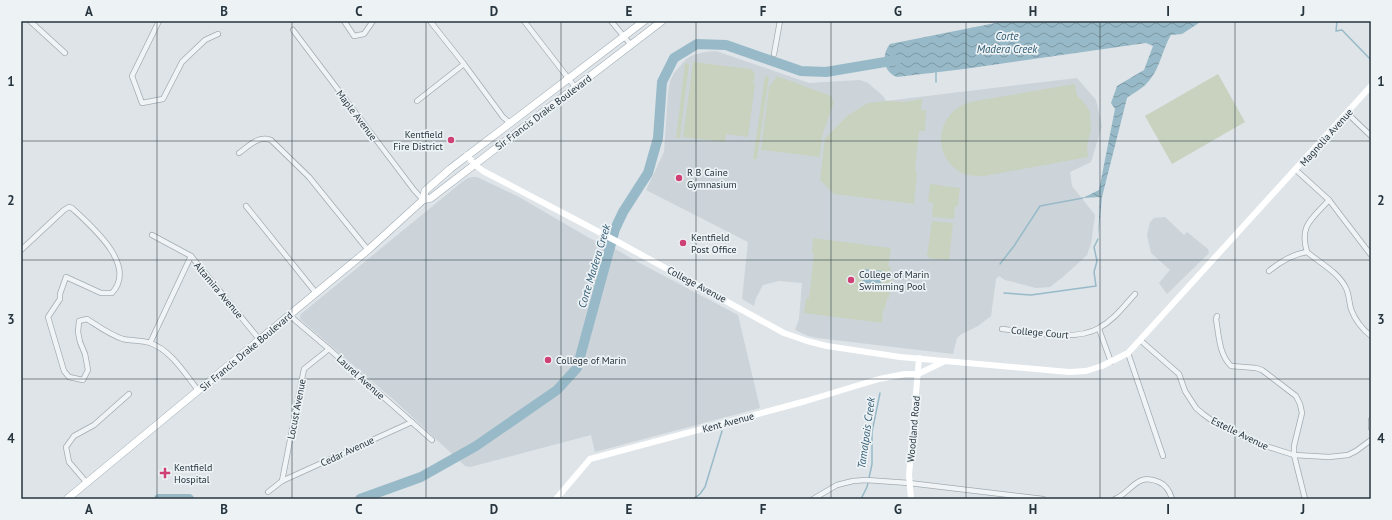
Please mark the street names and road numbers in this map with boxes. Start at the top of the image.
street label: Sir Francis Drake Boulevard [493,72,594,153]
street label: Maple Avenue [333,87,380,143]
street label: Magnolia Avenue [1297,106,1356,169]
street label: Altamira Avenue [191,259,246,321]
street label: College Avenue [665,263,729,306]
street label: Sir Francis Drake Boulevard [197,309,295,394]
street label: College Court [1011,324,1070,342]
street label: Laurel Avenue [334,352,387,402]
street label: Locust Avenue [284,378,309,440]
street label: Woodland Road [904,395,923,463]
street label: Kent Avenue [701,409,755,436]
street label: Estelle Avenue [1209,414,1271,453]
street label: Cedar Avenue [318,433,376,470]

